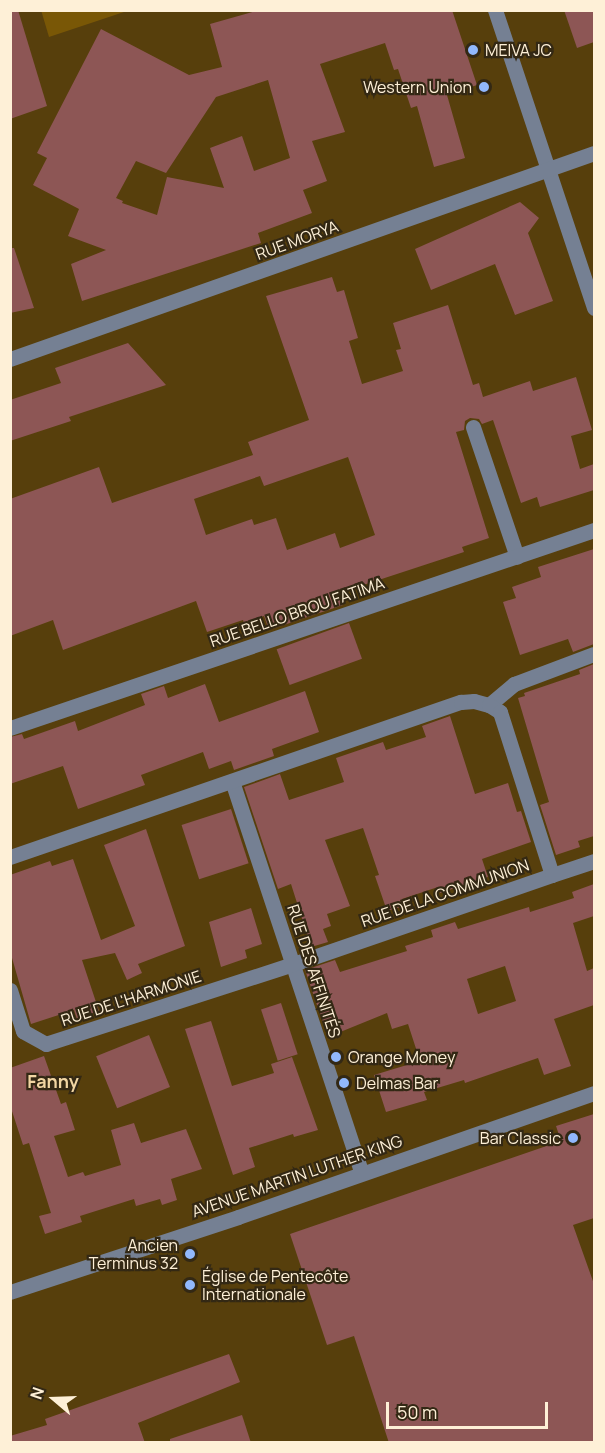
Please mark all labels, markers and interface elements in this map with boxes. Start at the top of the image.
place label: MEIVA JC [485,40,552,60]
marker: MEIVA JC [466,43,480,57]
place label: Western Union [363,77,472,97]
marker: Western Union [477,80,491,94]
street label: RUE MORYA [253,216,341,264]
street label: RUE BELLO BROU FATIMA [207,573,387,651]
street label: RUE DE LA COMMUNION [358,855,532,931]
street label: RUE DES AFFINITÉS [283,902,345,1040]
street label: RUE DE L'HARMONIE [58,966,204,1030]
place label: Orange Money [348,1047,455,1067]
marker: Orange Money [329,1050,343,1064]
district label: Fanny [27,1070,79,1092]
place label: Delmas Bar [356,1073,438,1093]
marker: Delmas Bar [337,1076,351,1090]
place label: Bar Classic [480,1128,561,1148]
street label: AVENUE MARTIN LUTHER KING [189,1131,405,1221]
marker: Bar Classic [566,1131,580,1145]
place label: Ancien Terminus 32 [89,1235,178,1273]
marker: Ancien Terminus 32 [183,1247,197,1261]
place label: Église de Pentecôte Internationale [202,1266,348,1304]
marker: Église de Pentecôte Internationale [183,1278,197,1292]
north arrow [24,1369,84,1429]
text: N [25,1384,49,1402]
scale bar [389,1390,551,1428]
text: 50 m [397,1400,437,1424]

